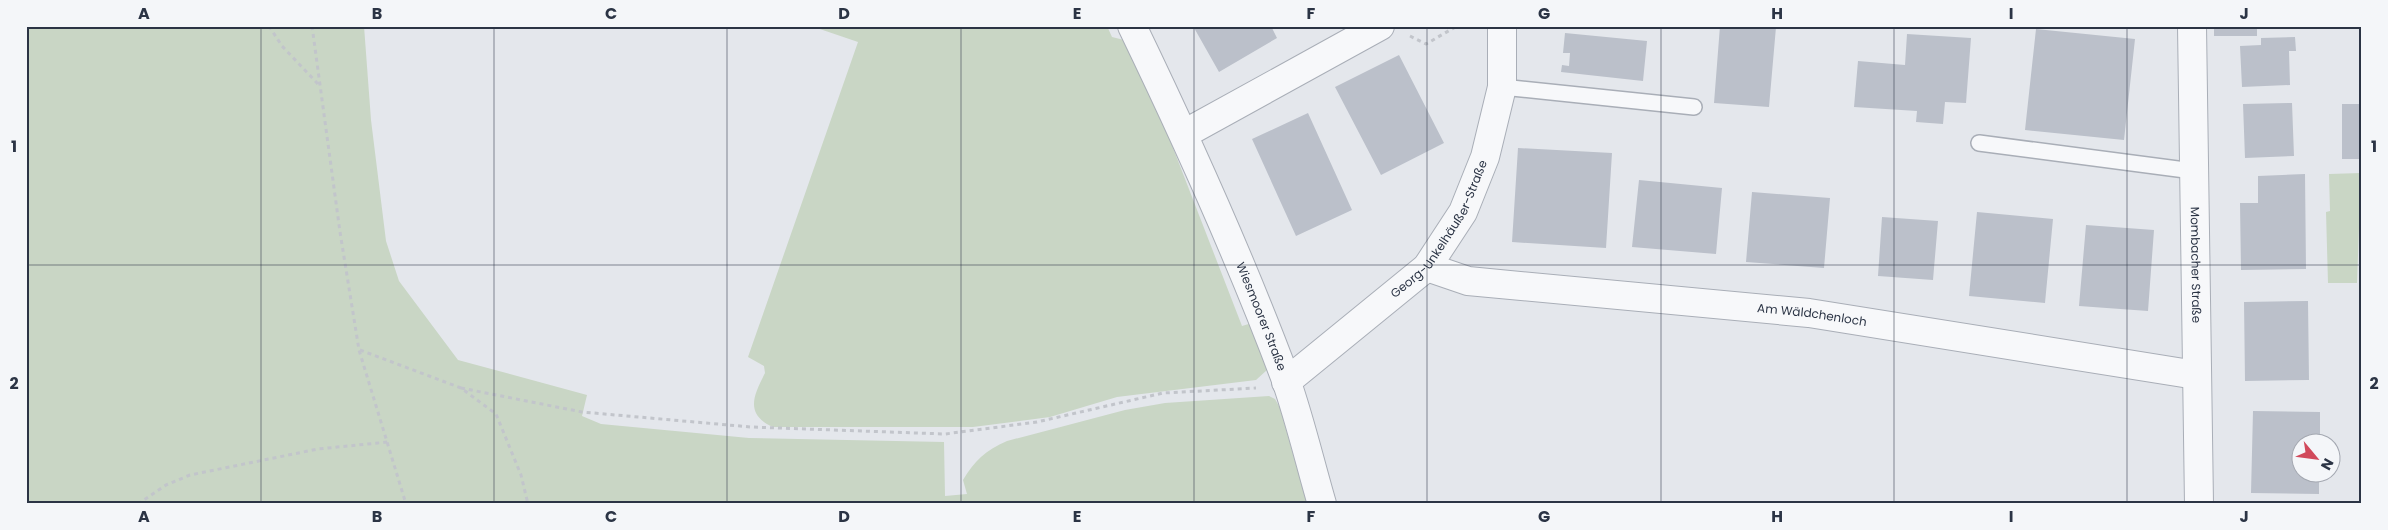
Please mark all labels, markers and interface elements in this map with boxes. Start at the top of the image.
text: A [138,2,150,25]
text: B [372,2,382,25]
text: C [605,2,617,25]
text: D [838,2,850,25]
text: E [1073,2,1081,25]
text: F [1307,2,1316,25]
text: G [1538,2,1550,25]
text: H [1771,2,1783,25]
text: I [2009,2,2013,25]
text: J [2239,2,2249,25]
text: 1 [11,135,17,158]
text: 1 [2371,135,2377,158]
street label: Georg-Unkelhäußer-Straße [1386,157,1491,302]
street label: Mombacher Straße [2187,207,2205,323]
street label: Wiesmoorer Straße [1232,259,1291,373]
street label: Am Wäldchenloch [1756,299,1868,330]
text: 2 [9,372,19,395]
text: 2 [2369,372,2379,395]
north arrow [2290,432,2340,482]
text: N [2316,455,2339,474]
text: A [138,505,150,528]
text: B [372,505,382,528]
text: C [605,505,617,528]
text: D [838,505,850,528]
text: E [1073,505,1081,528]
text: F [1307,505,1316,528]
text: G [1538,505,1550,528]
text: H [1771,505,1783,528]
text: I [2009,505,2013,528]
text: J [2239,505,2249,528]

